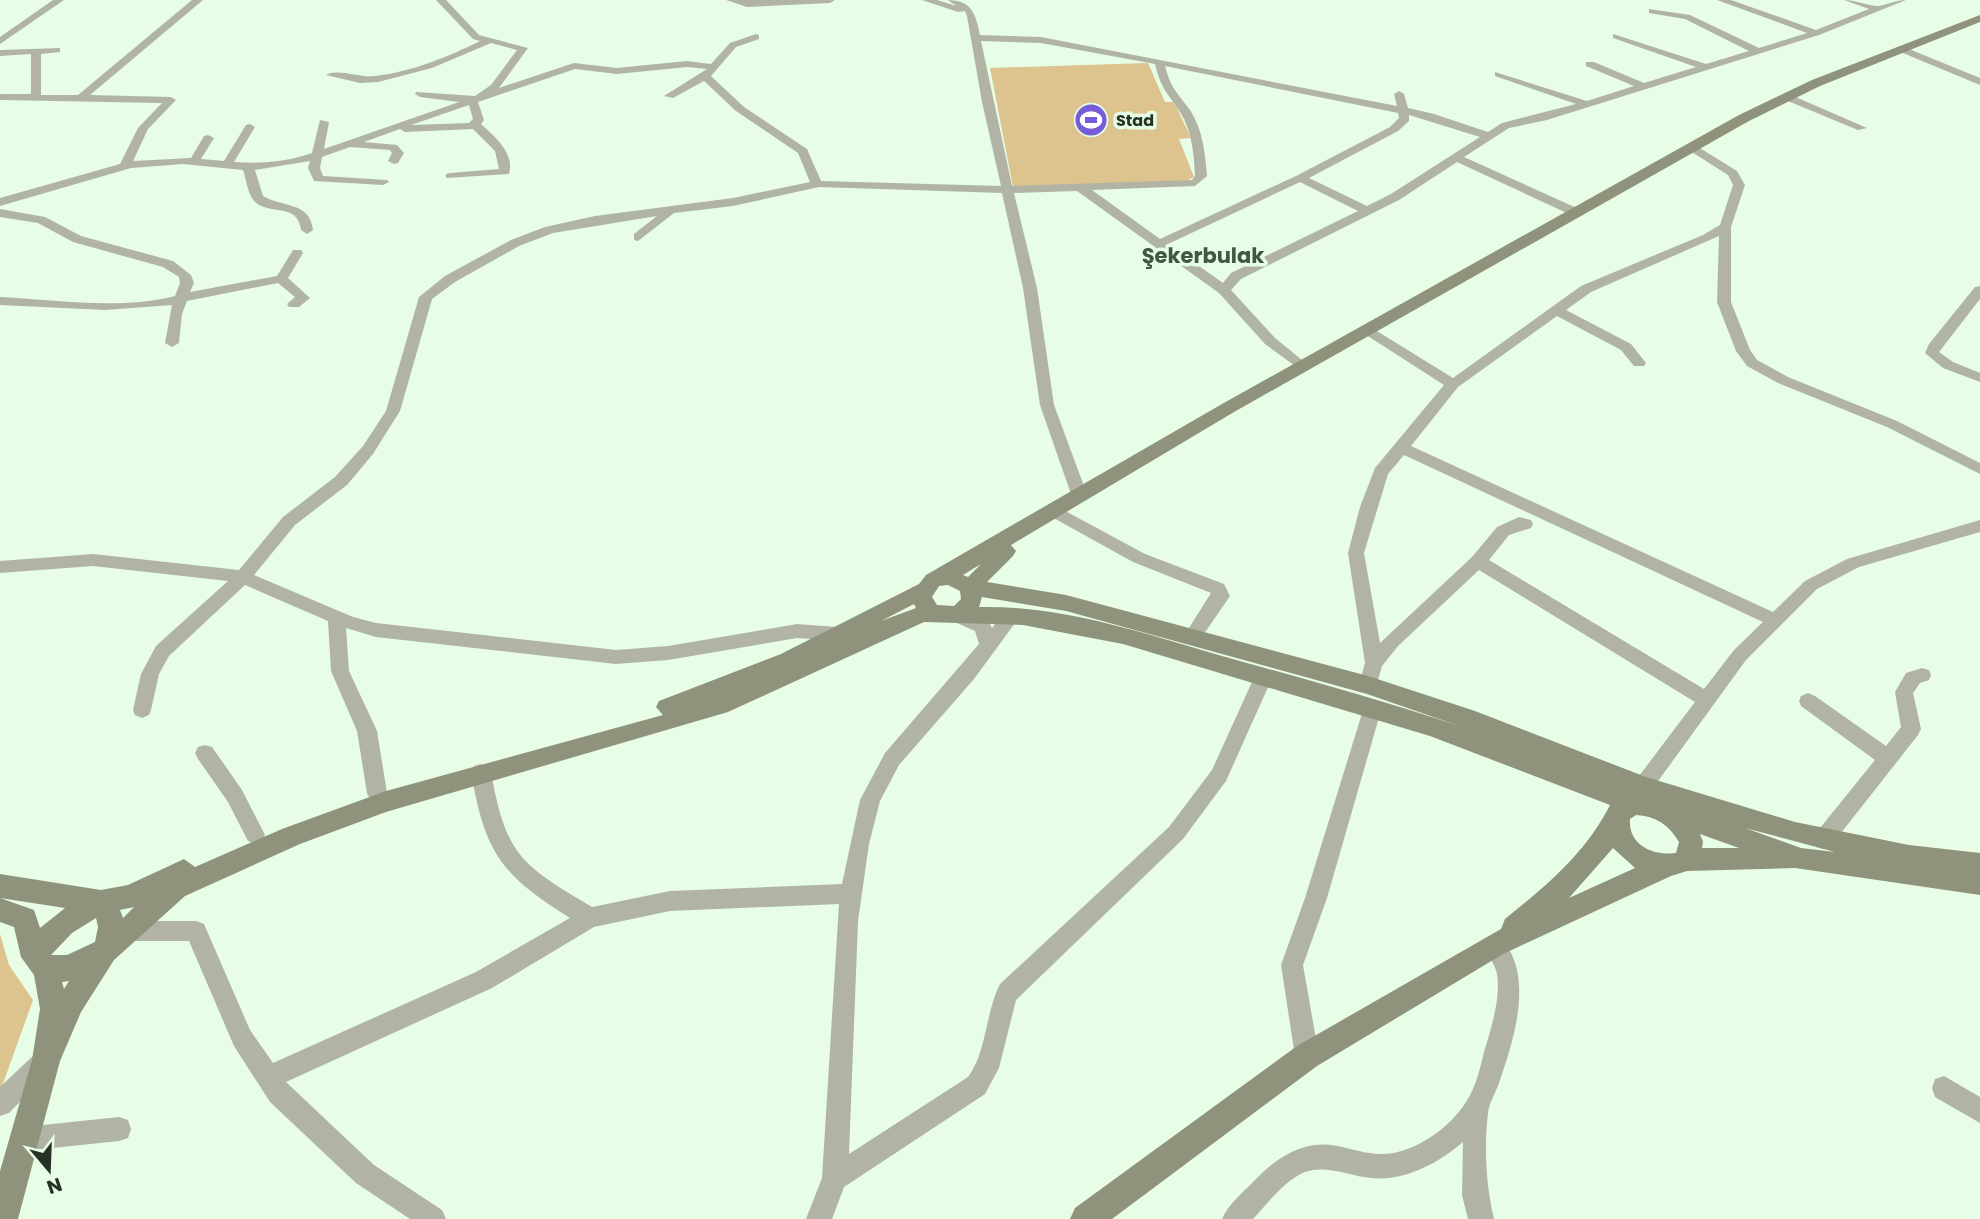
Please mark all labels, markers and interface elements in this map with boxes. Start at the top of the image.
sports icon: Stad [1072,101,1110,139]
place label: Stad [1116,109,1154,132]
district label: Şekerbulak [1142,241,1264,270]
north arrow [14,1135,84,1205]
text: N [43,1171,66,1201]

